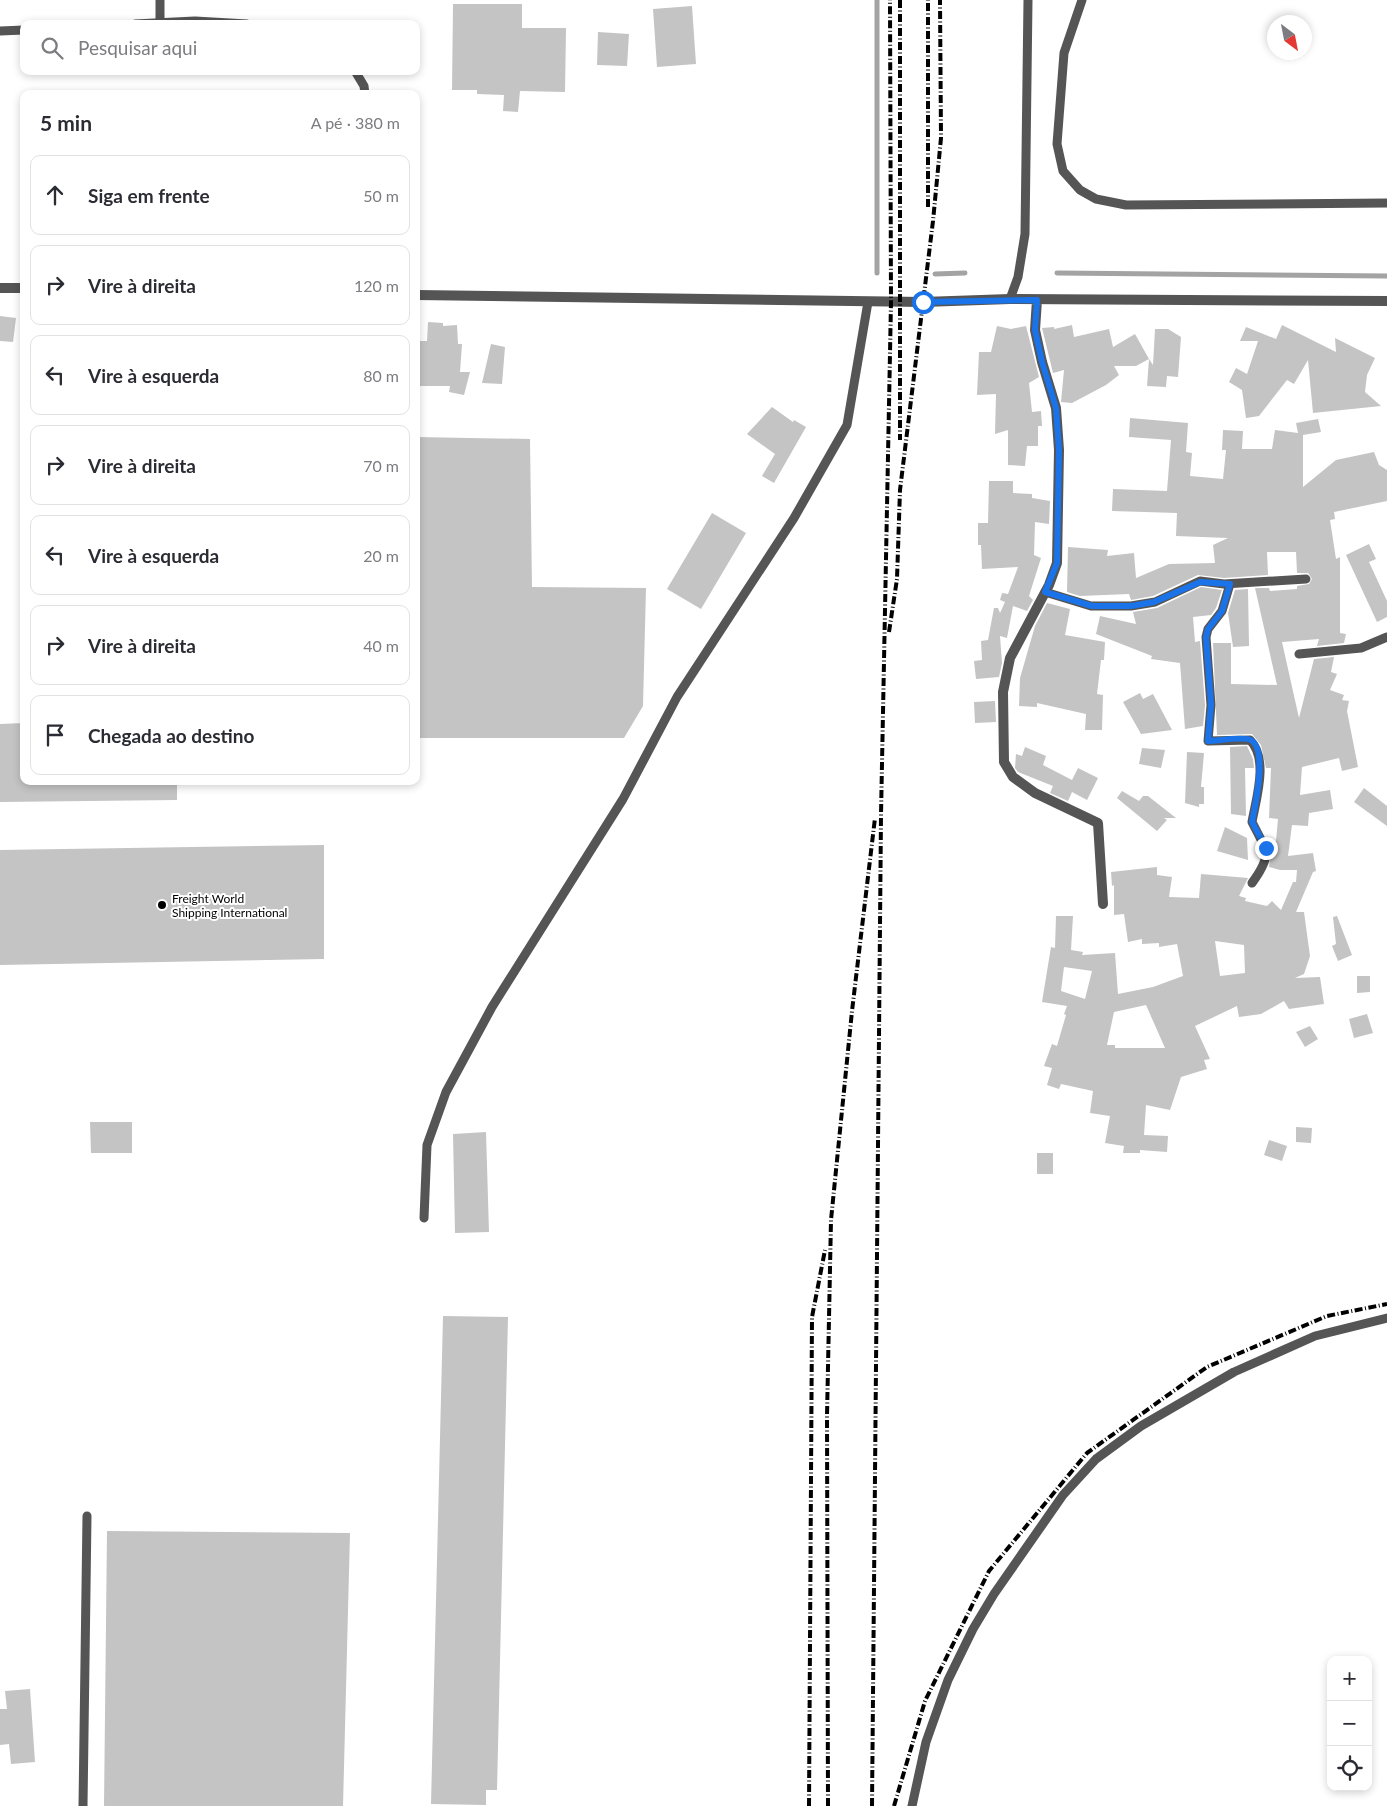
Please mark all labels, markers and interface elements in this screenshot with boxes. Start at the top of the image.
north arrow [1267,15,1312,60]
search box [20,20,420,75]
icon: search [38,34,66,62]
text: Pesquisar aqui [78,36,197,59]
text: 5 min [40,110,92,135]
text: A pé · 380 m [311,113,400,132]
icon: ahead [41,181,69,209]
text: Siga em frente [88,184,210,207]
text: 50 m [363,186,399,205]
icon: right [41,271,69,299]
text: Vire à direita [88,274,196,297]
text: 120 m [354,276,399,295]
route start [912,291,935,314]
icon: left [41,361,69,389]
text: Vire à esquerda [88,364,219,387]
text: 80 m [363,366,399,385]
icon: right [41,451,69,479]
text: Vire à direita [88,454,196,477]
text: 70 m [363,456,399,475]
icon: left [41,541,69,569]
text: Vire à esquerda [88,544,219,567]
text: 20 m [363,546,399,565]
icon: right [41,631,69,659]
text: Vire à direita [88,634,196,657]
text: 40 m [363,636,399,655]
icon: arrive [41,721,69,749]
text: Chegada ao destino [88,724,254,747]
route end [1255,837,1278,860]
place label: Freight World Shipping International [172,891,287,920]
marker: Freight World Shipping International [156,899,168,911]
map controls [1327,1656,1372,1791]
button: + [1327,1656,1372,1701]
button: − [1327,1701,1372,1746]
button: locate [1327,1746,1372,1791]

